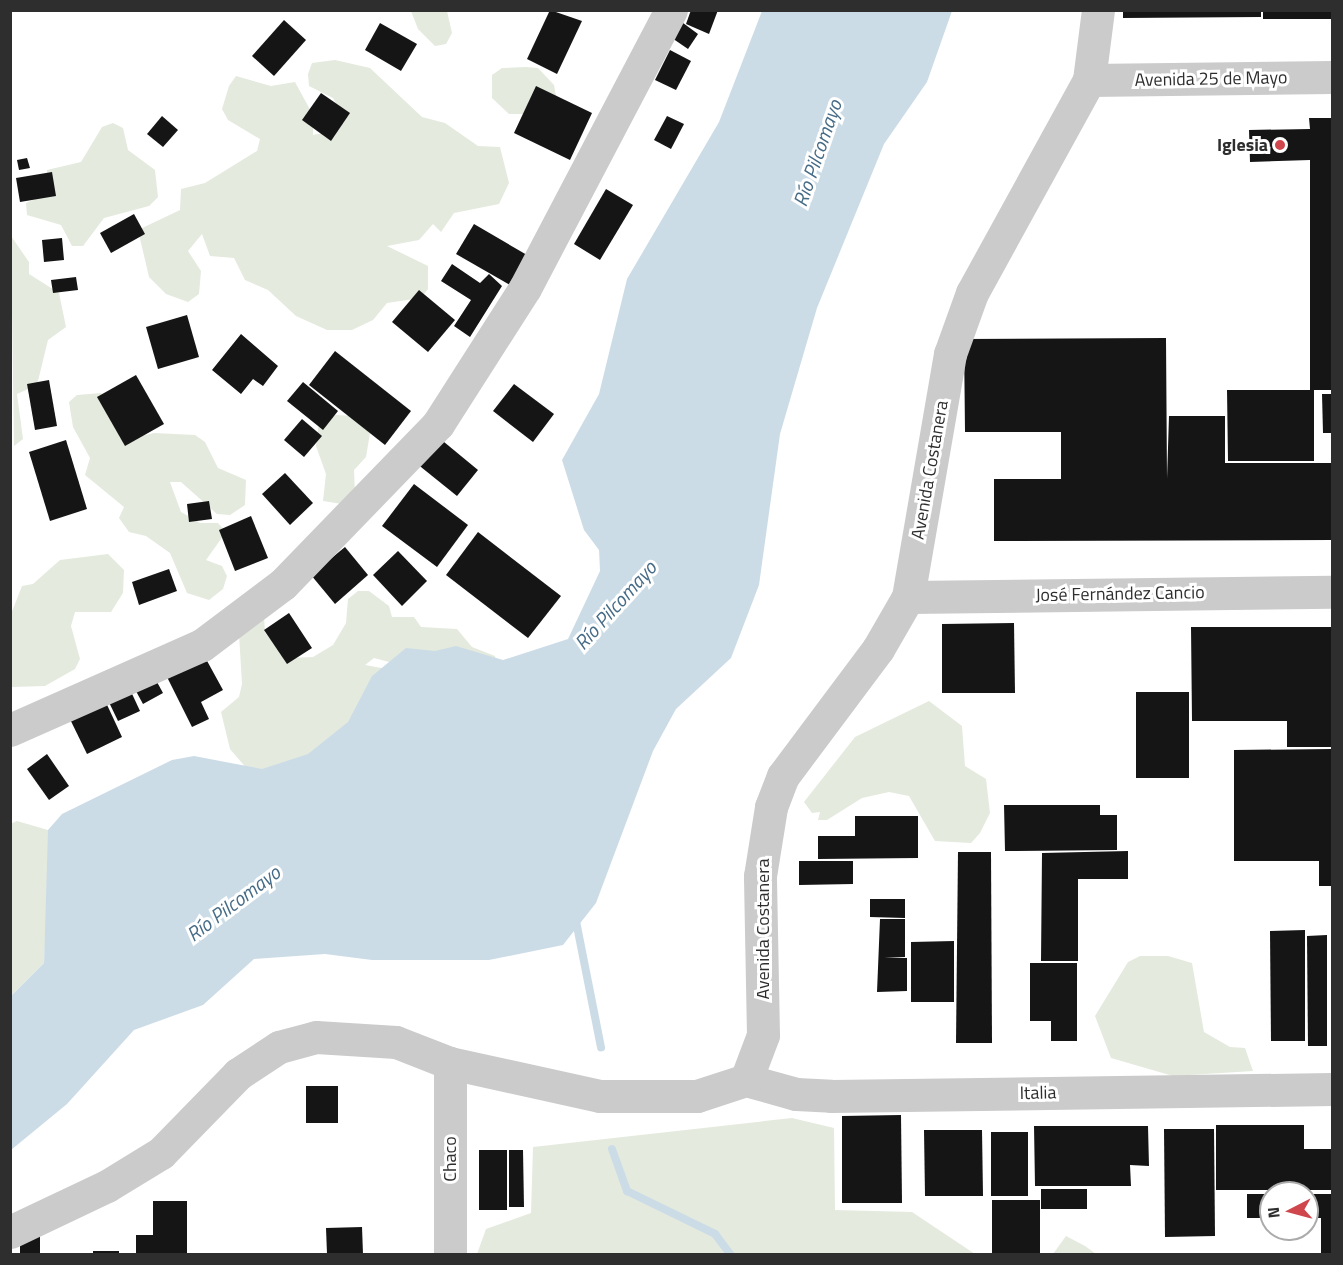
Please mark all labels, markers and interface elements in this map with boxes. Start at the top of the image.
street label: Avenida 25 de Mayo [1134,67,1288,91]
water label: Río Pilcomayo [788,97,846,209]
place label: Iglesia [1217,134,1268,156]
marker: Iglesia [1273,138,1287,152]
street label: Avenida Costanera [907,399,953,541]
water label: Río Pilcomayo [569,556,661,654]
street label: José Fernández Cancio [1035,582,1205,606]
street label: Avenida Costanera [752,859,774,999]
water label: Río Pilcomayo [181,860,285,946]
street label: Italia [1019,1082,1057,1104]
street label: Chaco [439,1136,461,1182]
north arrow [1259,1181,1319,1241]
text: N [1261,1206,1286,1219]

